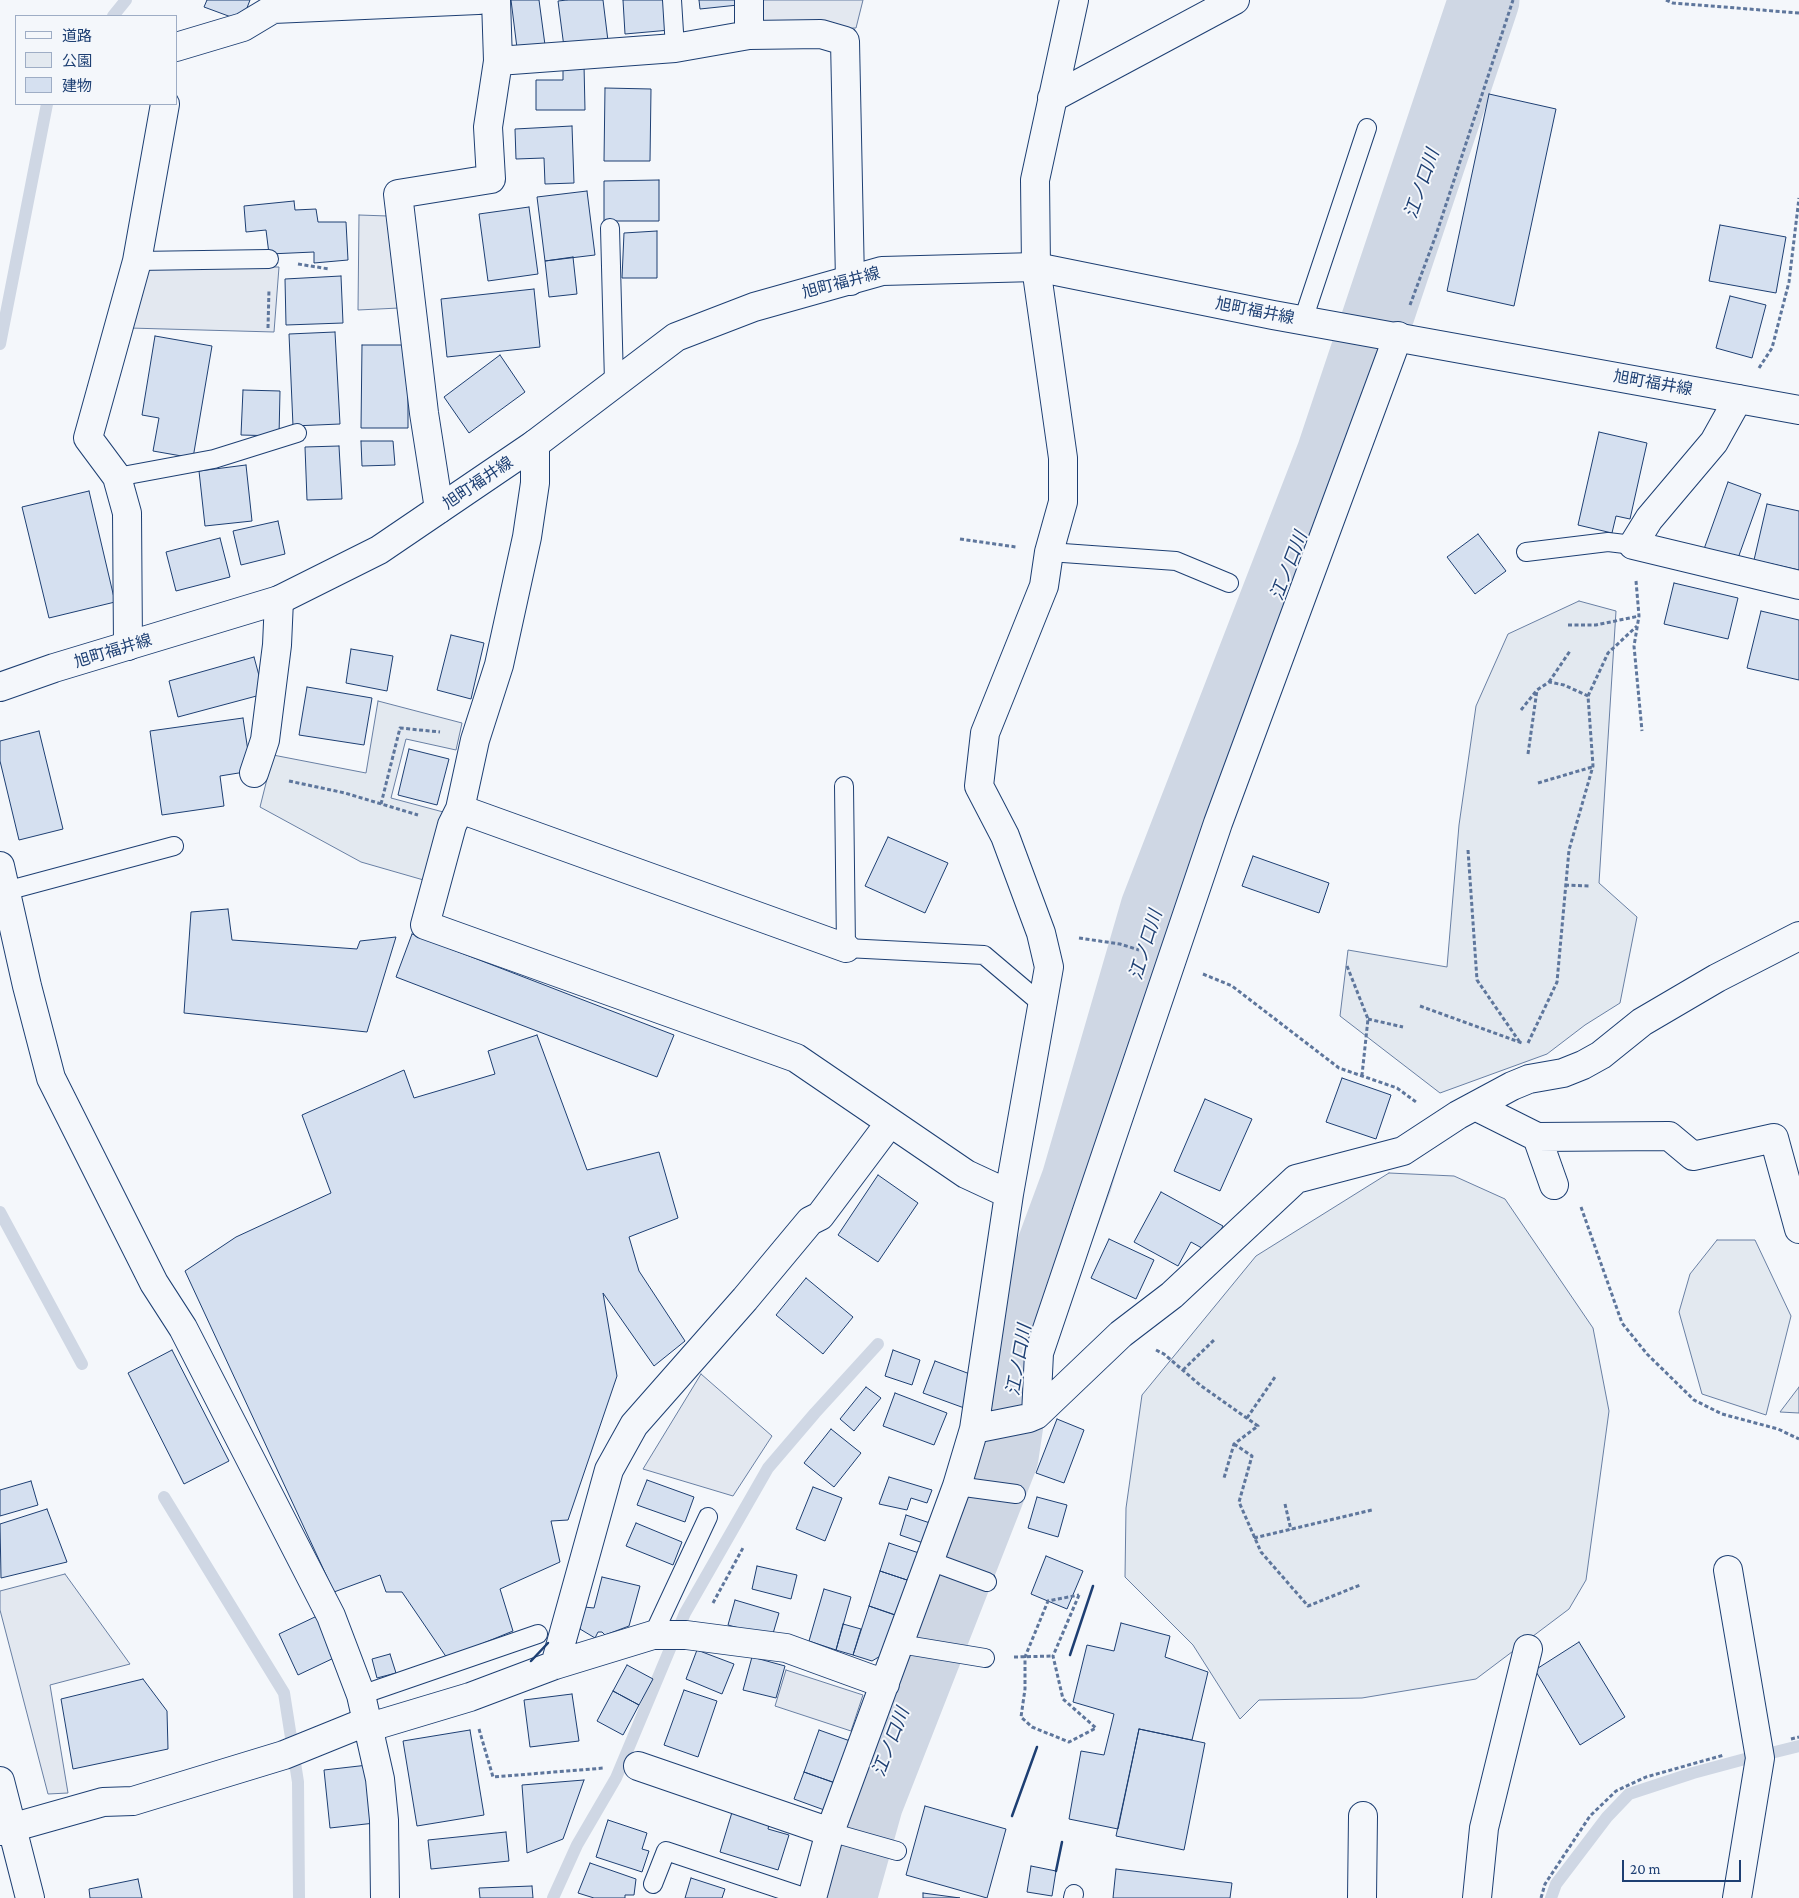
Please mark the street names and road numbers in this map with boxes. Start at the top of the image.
street label: 旭町福井線 [800,263,882,303]
street label: 旭町福井線 [1214,294,1296,328]
street label: 旭町福井線 [1612,367,1694,399]
street label: 旭町福井線 [439,453,517,513]
street label: 旭町福井線 [72,630,154,672]

